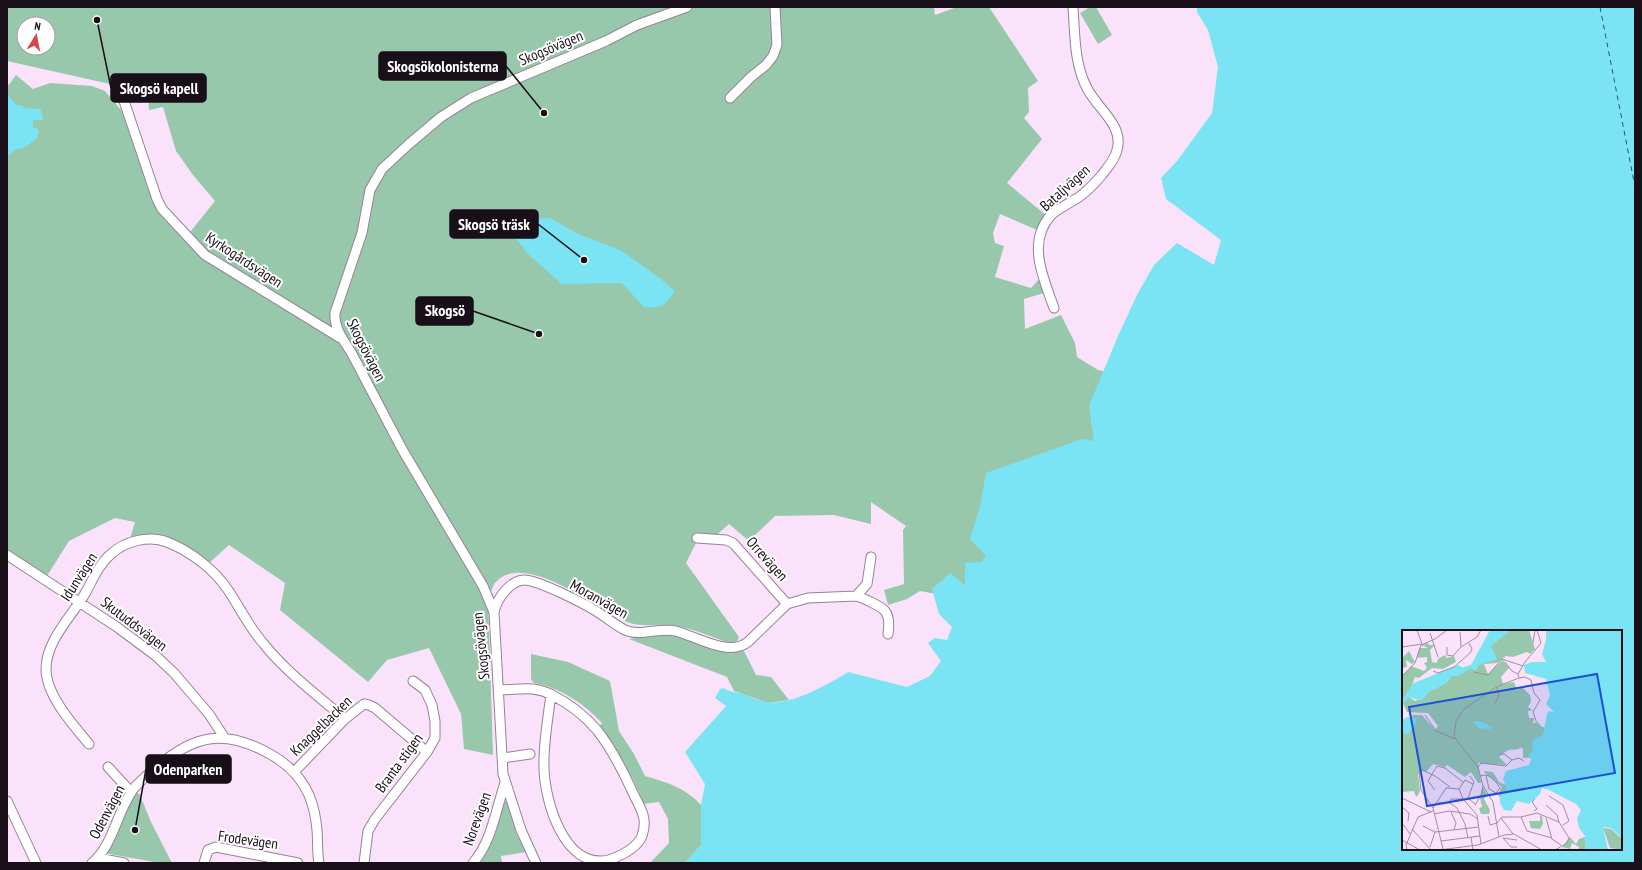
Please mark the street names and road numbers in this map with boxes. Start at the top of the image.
street label: Skogsövägen [516,26,586,69]
street label: Bataljvägen [1036,160,1094,215]
street label: Kyrkogårdsvägen [202,228,286,291]
street label: Skogsövägen [343,315,390,384]
street label: Orrevägen [742,532,792,585]
street label: Idunvägen [56,549,101,605]
street label: Moranvägen [567,575,632,622]
street label: Skutuddsvägen [97,592,171,655]
street label: Skogsövägen [468,611,493,681]
street label: Knaggelbacken [286,691,356,760]
street label: Branta stigen [371,729,426,796]
street label: Odenvägen [84,781,129,842]
street label: Norevägen [458,789,495,848]
street label: Frodevägen [217,826,279,853]

